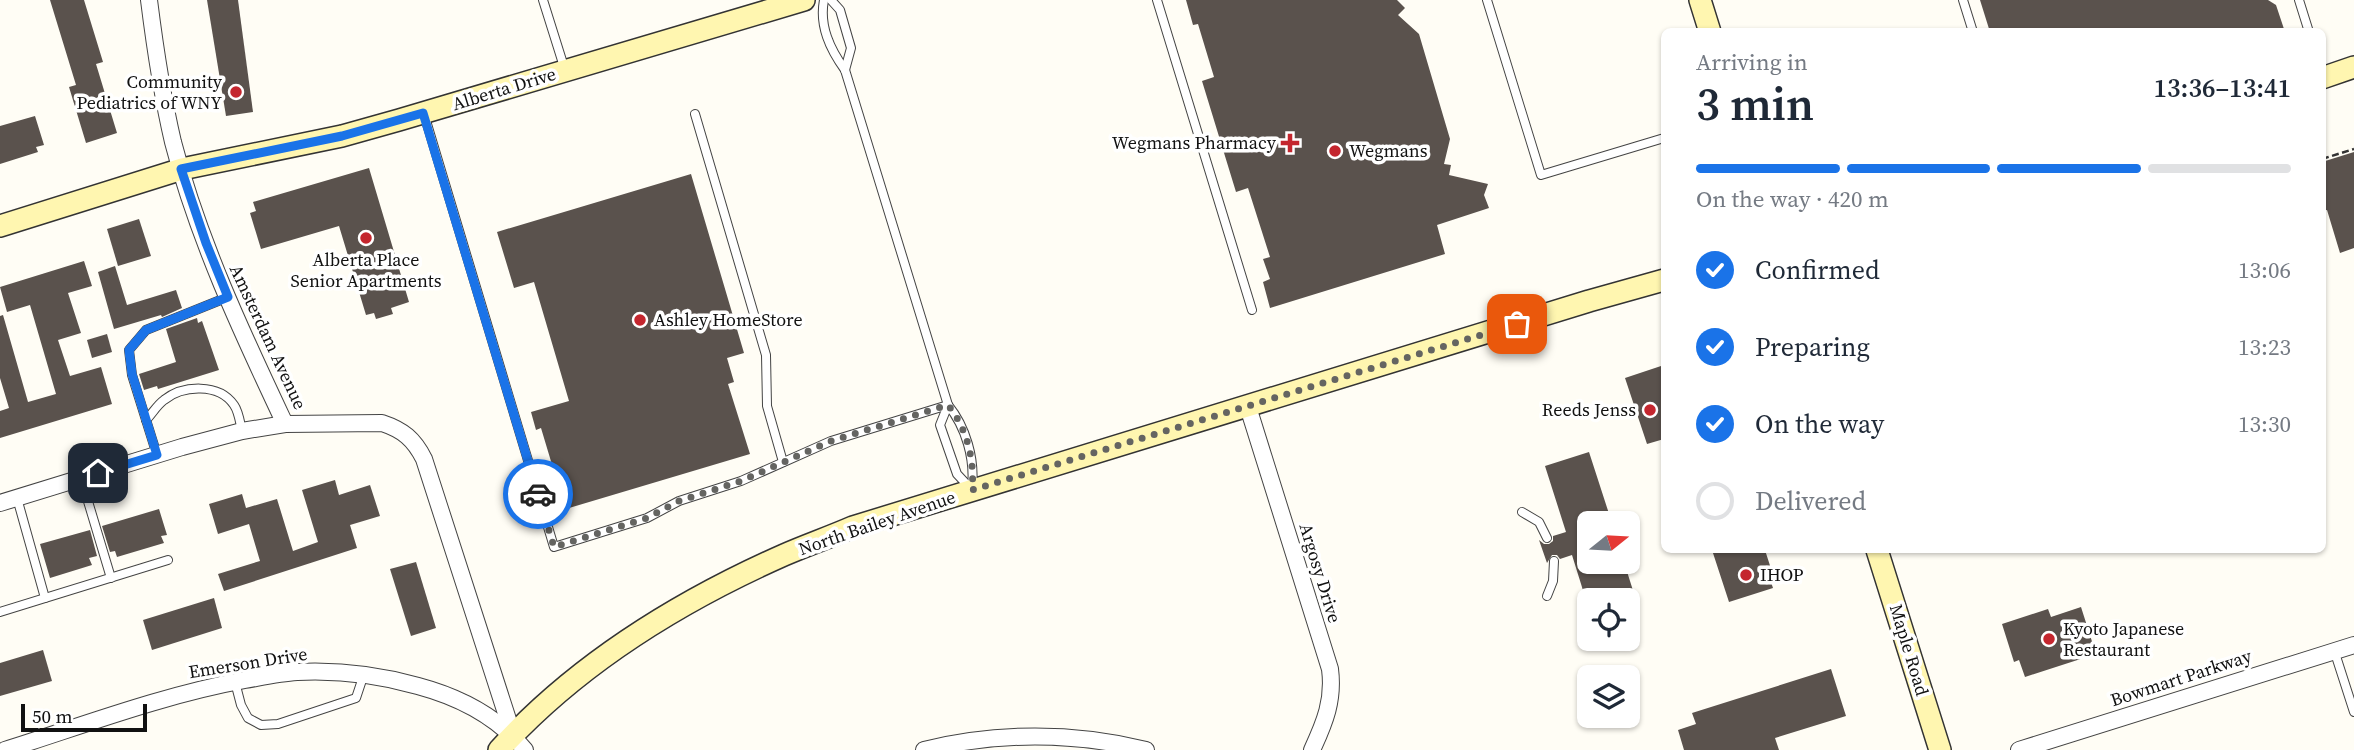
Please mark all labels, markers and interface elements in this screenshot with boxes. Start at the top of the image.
text: Arriving in [1696,46,1808,78]
street label: Alberta Drive [449,61,559,116]
place label: Community Pediatrics of WNY [77,69,223,115]
text: 13:36–13:41 [2154,70,2291,106]
text: 3 min [1696,72,1814,135]
marker: Community Pediatrics of WNY [228,84,244,100]
place label: Wegmans Pharmacy [1112,130,1277,155]
marker: Wegmans Pharmacy [1282,135,1298,151]
place label: Wegmans [1349,138,1428,163]
marker: Wegmans [1327,143,1343,159]
text: On the way · 420 m [1696,183,1889,215]
marker: Alberta Place Senior Apartments [358,230,374,246]
place label: Alberta Place Senior Apartments [290,247,442,293]
icon: check [1696,251,1734,289]
text: Confirmed [1755,252,1880,288]
text: 13:06 [2238,254,2291,286]
street label: Amsterdam Avenue [224,260,313,413]
pin [1487,294,1547,354]
icon: bag [1498,305,1536,343]
place label: Ashley HomeStore [654,307,803,332]
marker: Ashley HomeStore [632,312,648,328]
icon: check [1696,328,1734,366]
text: Preparing [1755,329,1870,365]
text: 13:23 [2238,331,2291,363]
place label: Reeds Jenss [1542,397,1636,422]
marker: Reeds Jenss [1642,402,1658,418]
icon: check [1696,405,1734,443]
text: On the way [1755,406,1884,442]
text: 13:30 [2238,408,2291,440]
pin [68,443,128,503]
icon: home [79,454,117,492]
courier [503,459,573,529]
icon: car [519,475,557,513]
text: Delivered [1755,483,1866,519]
street label: North Bailey Avenue [795,484,959,561]
north arrow [1577,511,1640,574]
map controls [1577,511,1640,728]
street label: Argosy Drive [1293,520,1347,626]
place label: IHOP [1760,562,1804,587]
marker: IHOP [1738,567,1754,583]
button: locate [1577,588,1640,651]
street label: Maple Road [1884,601,1935,699]
place label: Kyoto Japanese Restaurant [2063,616,2184,662]
marker: Kyoto Japanese Restaurant [2041,631,2057,647]
street label: Emerson Drive [187,641,309,684]
street label: Bowmart Parkway [2107,643,2255,712]
button: layers [1577,665,1640,728]
scale bar [21,701,147,733]
text: 50 m [32,703,73,729]

